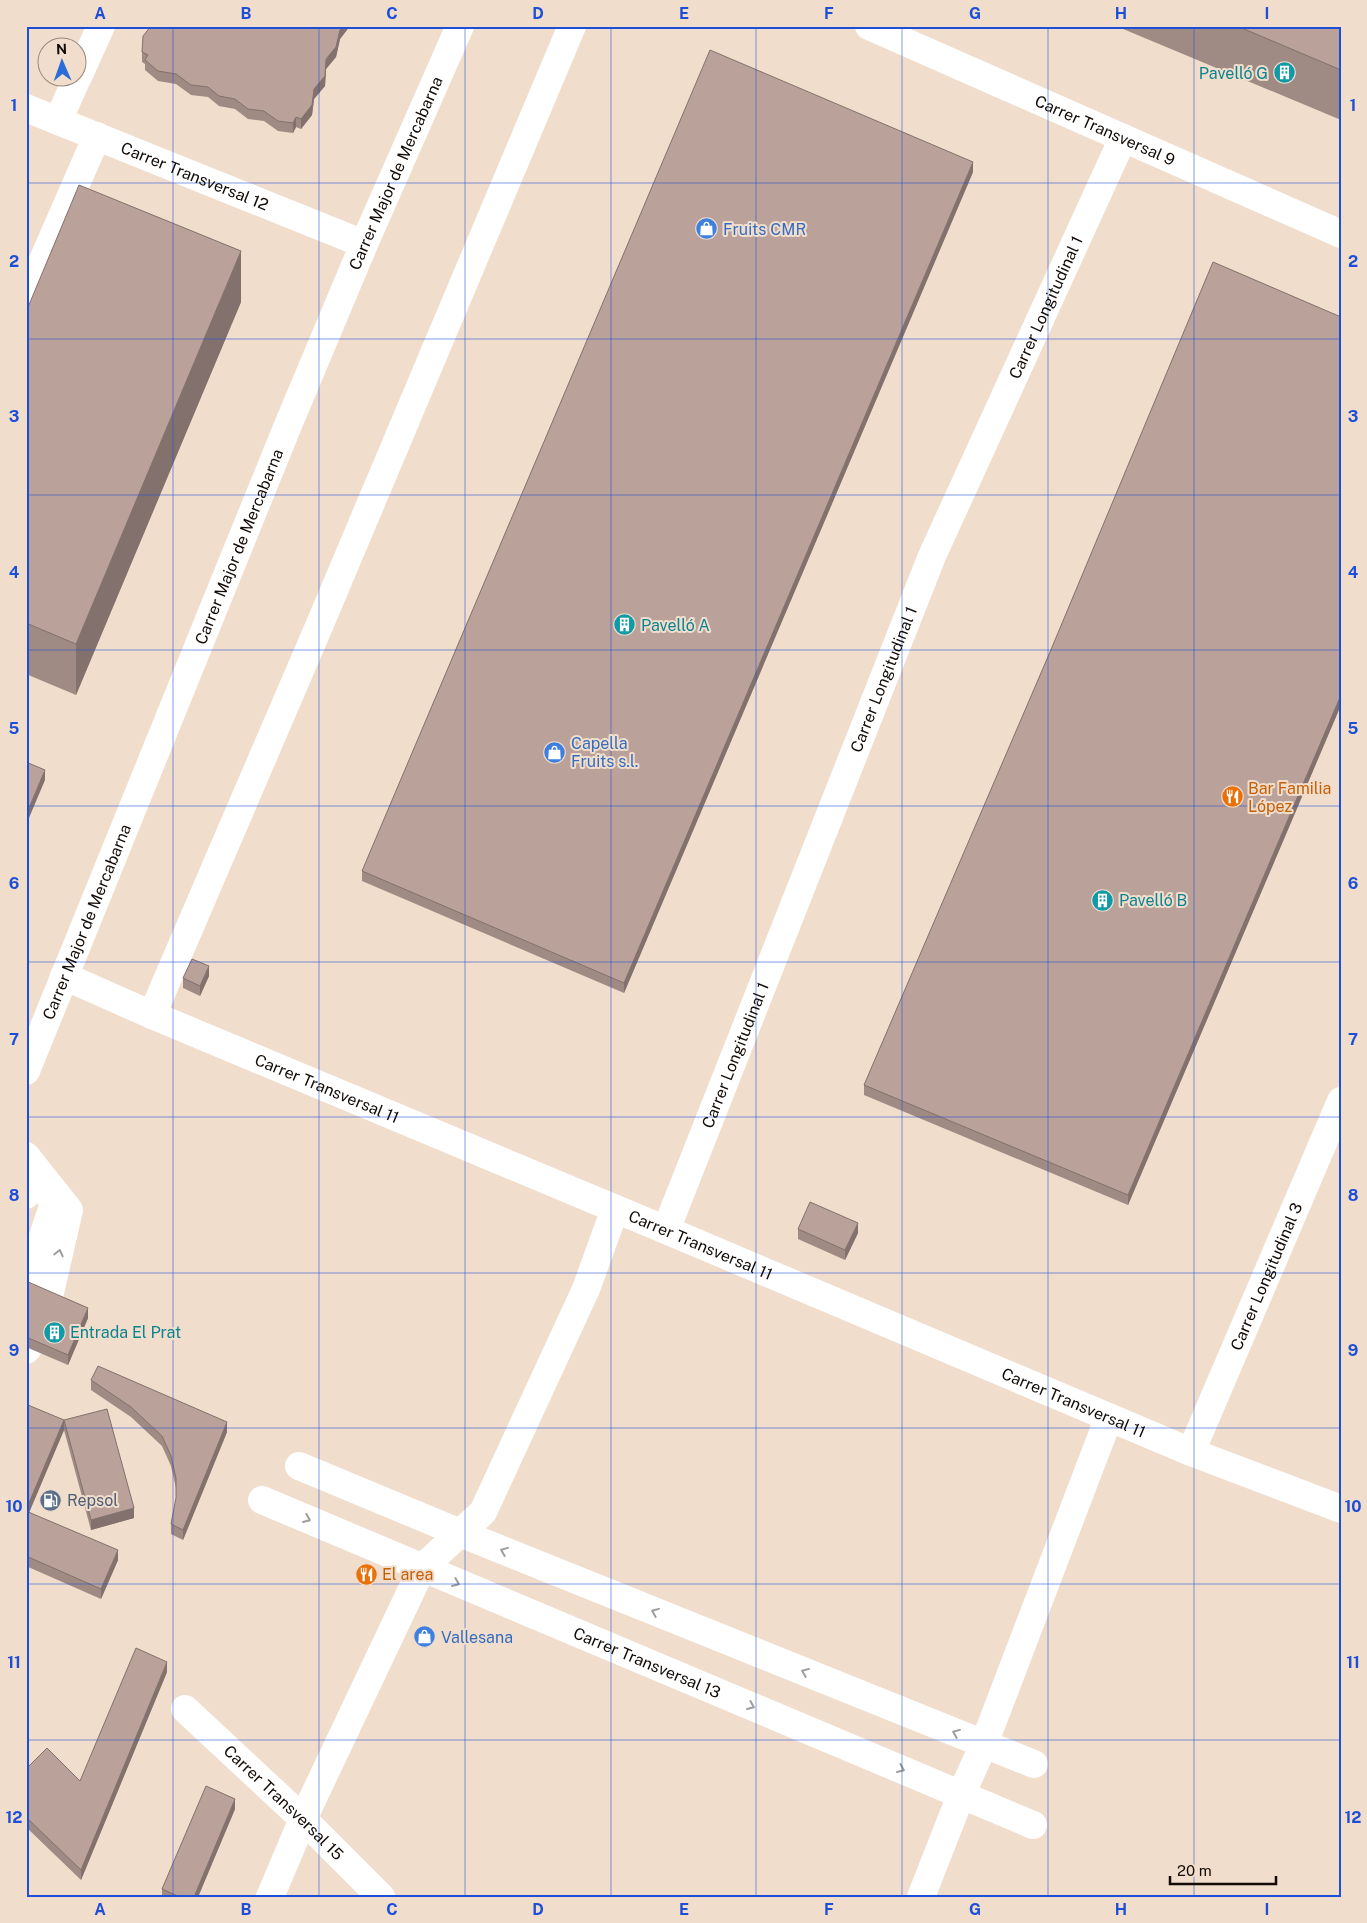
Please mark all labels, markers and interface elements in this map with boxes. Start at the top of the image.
text: A [94,4,106,23]
text: B [241,4,252,23]
text: C [386,4,398,23]
text: D [532,4,544,23]
text: E [679,4,689,23]
text: F [824,4,834,23]
text: G [969,4,981,23]
text: H [1115,4,1127,23]
text: I [1265,4,1269,23]
north arrow [38,38,88,88]
text: N [56,41,67,57]
building icon: Pavelló G [1272,61,1296,85]
place label: Pavelló G [1199,64,1268,83]
street label: Carrer Major de Mercabarna [345,73,446,273]
street label: Carrer Transversal 9 [1032,91,1178,169]
text: 1 [11,96,17,115]
text: 1 [1350,96,1356,115]
street label: Carrer Transversal 12 [118,138,271,214]
shop icon: Fruits CMR [695,217,719,241]
place label: Fruits CMR [723,220,806,239]
street label: Carrer Longitudinal 1 [1005,233,1087,382]
text: 2 [9,252,19,271]
text: 2 [1348,252,1358,271]
text: 3 [9,407,19,426]
text: 3 [1348,407,1358,426]
street label: Carrer Major de Mercabarna [191,446,287,647]
text: 4 [9,563,20,582]
text: 4 [1348,563,1359,582]
street label: Carrer Longitudinal 1 [846,604,921,755]
building icon: Pavelló A [613,613,637,637]
place label: Pavelló A [641,616,710,635]
text: 5 [9,719,20,738]
text: 5 [1348,719,1359,738]
place label: Capella Fruits s.l. [571,734,638,771]
shop icon: Capella Fruits s.l. [543,740,567,764]
place label: Bar Familia López [1248,779,1331,816]
restaurant icon: Bar Familia López [1220,785,1244,809]
street label: Carrer Major de Mercabarna [38,821,135,1022]
text: 6 [9,874,19,893]
text: 6 [1348,874,1358,893]
building icon: Pavelló B [1091,888,1115,912]
place label: Pavelló B [1119,891,1187,910]
street label: Carrer Longitudinal 1 [698,979,772,1131]
text: 7 [9,1030,19,1049]
text: 7 [1348,1030,1358,1049]
street label: Carrer Transversal 11 [252,1050,402,1127]
text: 8 [9,1186,20,1205]
text: 8 [1348,1186,1359,1205]
street label: Carrer Longitudinal 3 [1226,1200,1306,1353]
street label: Carrer Transversal 11 [626,1206,775,1283]
one-way arrow [53,1249,64,1258]
building icon: Entrada El Prat [42,1320,66,1344]
place label: Entrada El Prat [70,1323,181,1342]
text: 9 [9,1341,19,1360]
text: 9 [1348,1341,1358,1360]
street label: Carrer Transversal 11 [999,1364,1148,1441]
fuel station icon: Repsol [39,1488,63,1512]
place label: Repsol [67,1491,118,1510]
text: 10 [5,1497,23,1516]
text: 10 [1344,1497,1362,1516]
one-way arrow [302,1512,311,1523]
one-way arrow [500,1547,509,1557]
restaurant icon: El area [354,1562,378,1586]
place label: El area [382,1565,433,1584]
one-way arrow [451,1576,460,1587]
one-way arrow [651,1607,660,1618]
street label: Carrer Transversal 13 [571,1623,724,1702]
shop icon: Vallesana [413,1625,437,1649]
place label: Vallesana [441,1628,513,1647]
text: 11 [7,1653,21,1672]
text: 11 [1346,1653,1360,1672]
one-way arrow [802,1668,810,1678]
one-way arrow [746,1700,755,1711]
one-way arrow [952,1728,961,1739]
street label: Carrer Transversal 15 [220,1741,348,1864]
one-way arrow [896,1763,905,1774]
text: 12 [5,1808,23,1827]
text: 12 [1344,1808,1362,1827]
scale bar [1170,1853,1276,1885]
text: 20 m [1177,1862,1212,1879]
text: A [94,1900,106,1919]
text: B [241,1900,252,1919]
text: C [386,1900,398,1919]
text: D [532,1900,544,1919]
text: E [679,1900,689,1919]
text: F [824,1900,834,1919]
text: G [969,1900,981,1919]
text: H [1115,1900,1127,1919]
text: I [1265,1900,1269,1919]

